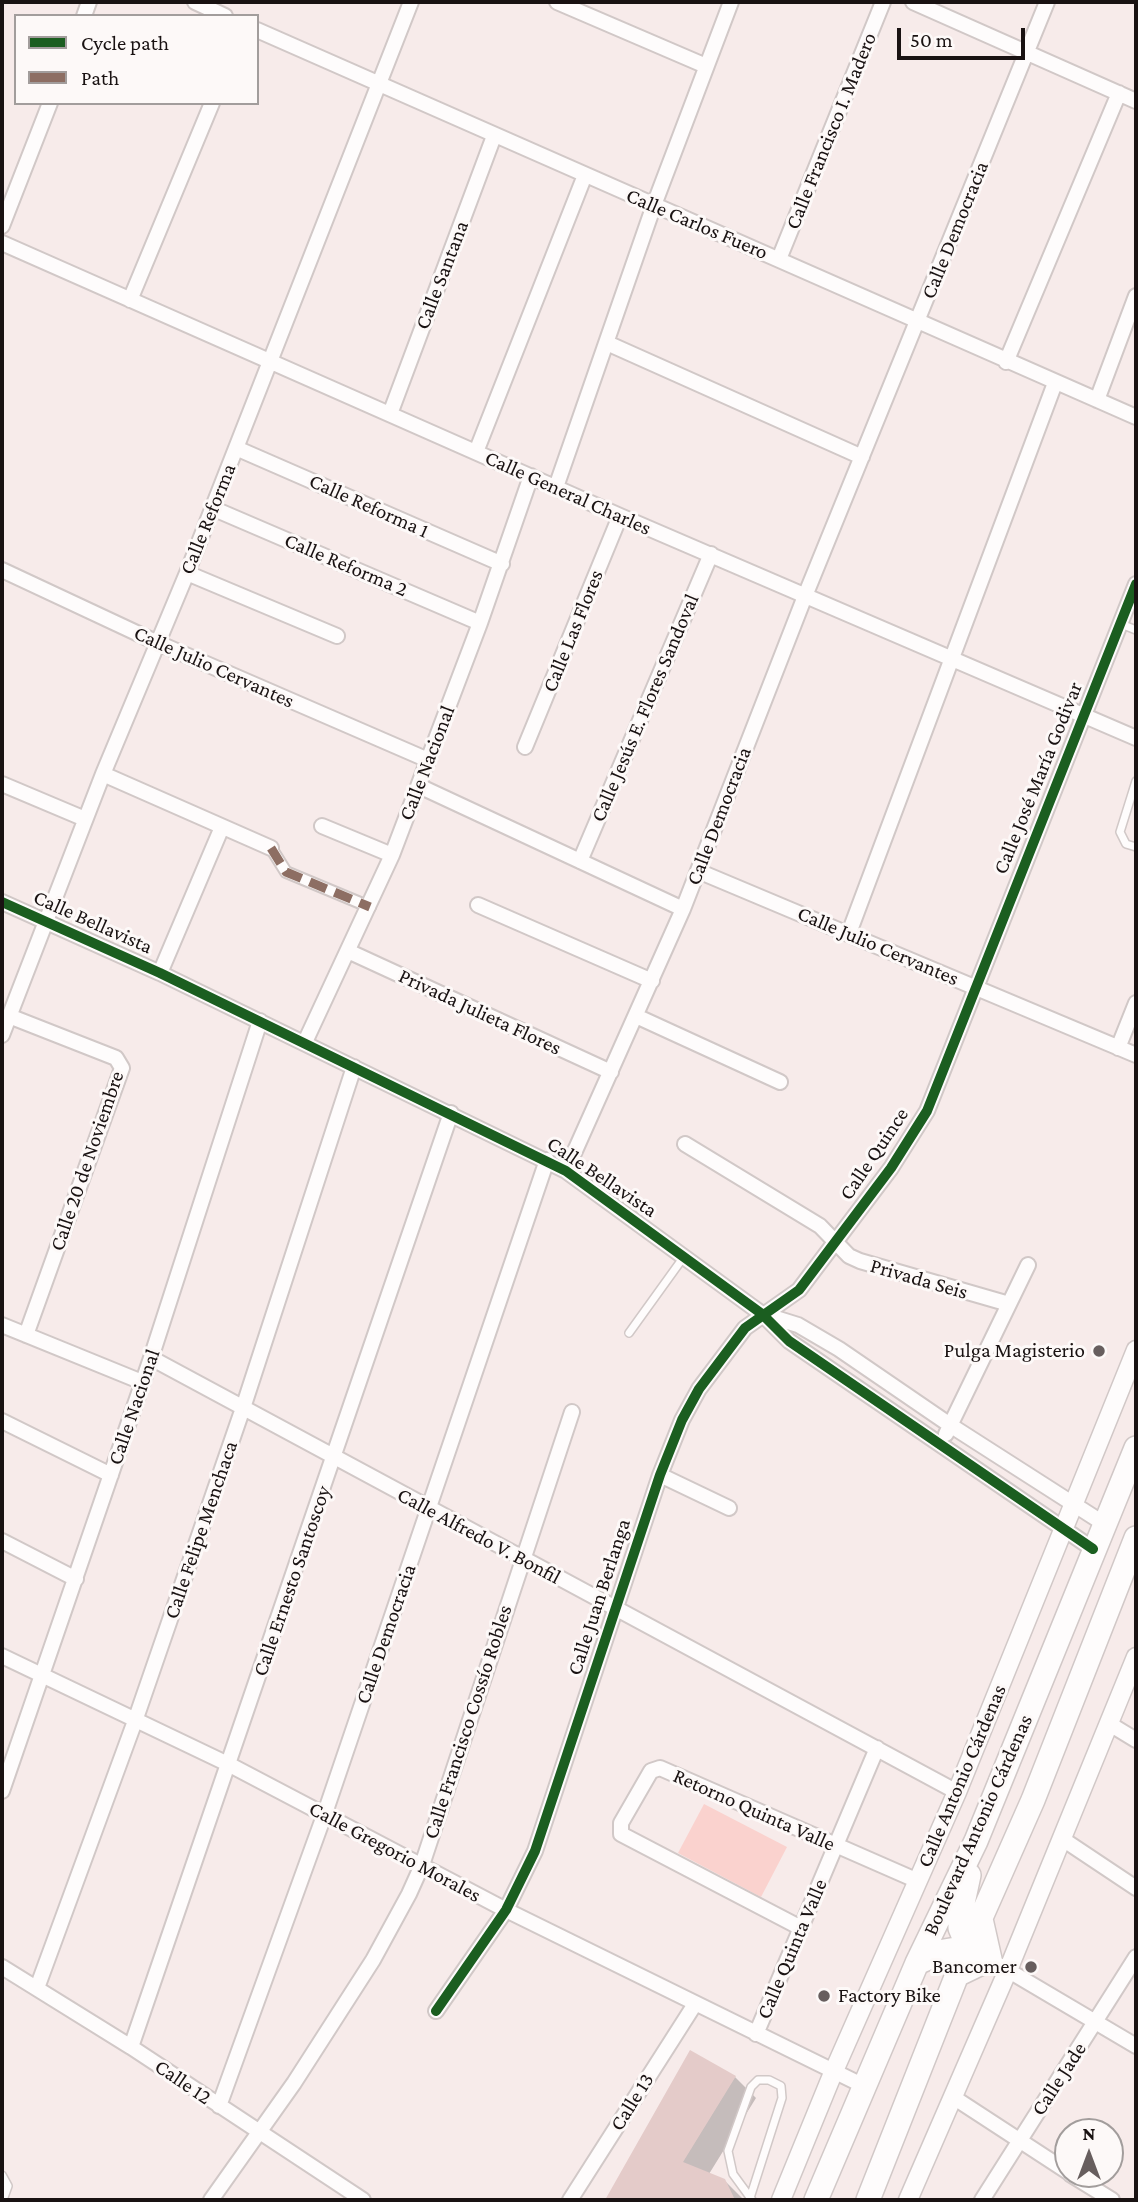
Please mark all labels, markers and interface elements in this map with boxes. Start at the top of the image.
legend [14,14,259,105]
scale bar [900,14,1028,58]
text: 50 m [910,28,953,52]
street label: Calle Francisco I. Madero [780,29,882,233]
text: Cycle path [81,31,169,55]
text: Path [81,66,119,90]
street label: Calle Democracia [916,158,994,302]
street label: Calle Carlos Fuero [622,183,772,265]
street label: Calle Santana [410,217,474,333]
street label: Calle General Charles [481,445,655,541]
street label: Calle Reforma [174,460,242,578]
street label: Calle Reforma 1 [305,468,433,544]
street label: Calle Reforma 2 [281,528,411,602]
street label: Calle Las Flores [537,566,609,696]
street label: Calle Jesús E. Flores Sandoval [586,590,704,826]
street label: Calle Julio Cervantes [130,620,298,714]
street label: Calle José María Godivar [988,678,1088,878]
street label: Calle Nacional [394,702,460,824]
street label: Calle Democracia [681,743,757,889]
street label: Calle Bellavista [30,885,156,959]
street label: Calle Julio Cervantes [794,901,962,991]
street label: Privada Julieta Flores [395,963,565,1061]
street label: Calle 20 de Noviembre [44,1068,130,1254]
street label: Calle Quince [834,1103,914,1205]
street label: Calle Bellavista [542,1131,662,1223]
street label: Privada Seis [867,1253,971,1305]
place label: Pulga Magisterio [944,1338,1085,1364]
marker: Pulga Magisterio [1091,1343,1107,1359]
street label: Calle Nacional [102,1346,166,1468]
street label: Calle Felipe Menchaca [159,1438,243,1622]
street label: Calle Ernesto Santoscoy [248,1482,336,1680]
street label: Calle Alfredo V. Bonfil [393,1482,565,1590]
street label: Calle Juan Berlanga [562,1516,636,1678]
street label: Calle Democracia [350,1561,422,1707]
street label: Calle Francisco Cossío Robles [418,1602,518,1842]
street label: Calle Antonio Cárdenas [912,1681,1012,1871]
street label: Boulevard Antonio Cárdenas [918,1711,1038,1939]
street label: Retorno Quinta Valle [669,1763,839,1857]
street label: Calle Gregorio Morales [305,1796,485,1908]
street label: Calle Quinta Valle [751,1875,833,2023]
place label: Bancomer [932,1954,1017,1980]
marker: Bancomer [1023,1959,1039,1975]
place label: Factory Bike [838,1983,941,2009]
marker: Factory Bike [816,1988,832,2004]
street label: Calle Jade [1026,2038,1092,2120]
street label: Calle 12 [150,2054,216,2110]
street label: Calle 13 [605,2069,659,2135]
north arrow [1054,2118,1124,2188]
text: N [1083,2123,1095,2144]

